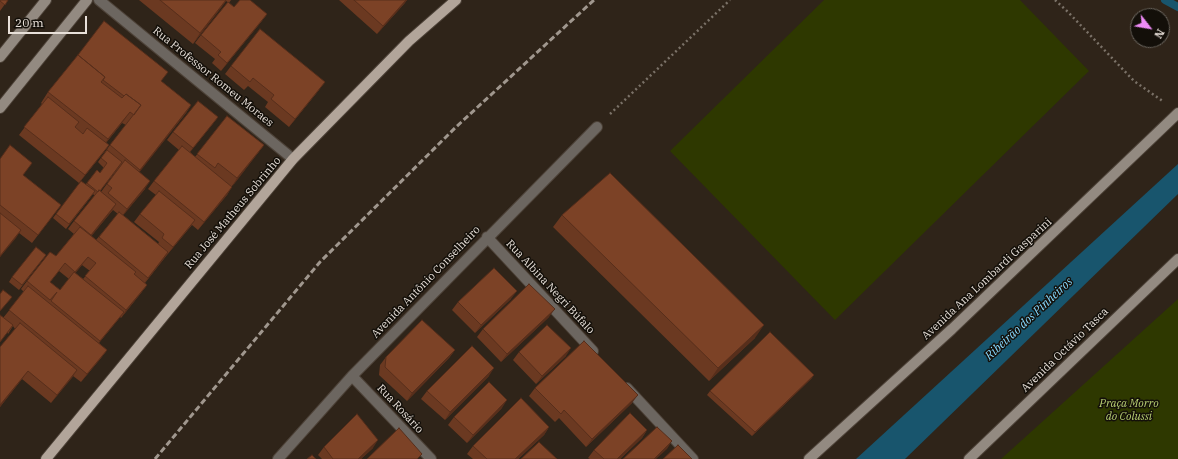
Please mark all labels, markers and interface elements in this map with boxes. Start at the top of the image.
scale bar [10,8,89,34]
north arrow [1130,8,1170,48]
text: 20 m [15,15,44,30]
street label: Rua Professor Romeu Moraes [150,24,276,130]
text: N [1151,26,1168,41]
street label: Rua José Matheus Sobrinho [182,154,284,272]
street label: Avenida Ana Lombardi Gasparini [919,215,1055,343]
street label: Avenida Antônio Conselheiro [369,223,483,341]
street label: Rua Albina Negri Búfalo [503,237,597,337]
water label: Ribeirão dos Pinheiros [982,275,1076,363]
street label: Avenida Octávio Tasca [1019,305,1111,395]
street label: Rua Rosário [374,382,426,436]
park label: Praça Morro do Colussi [1099,397,1159,423]

